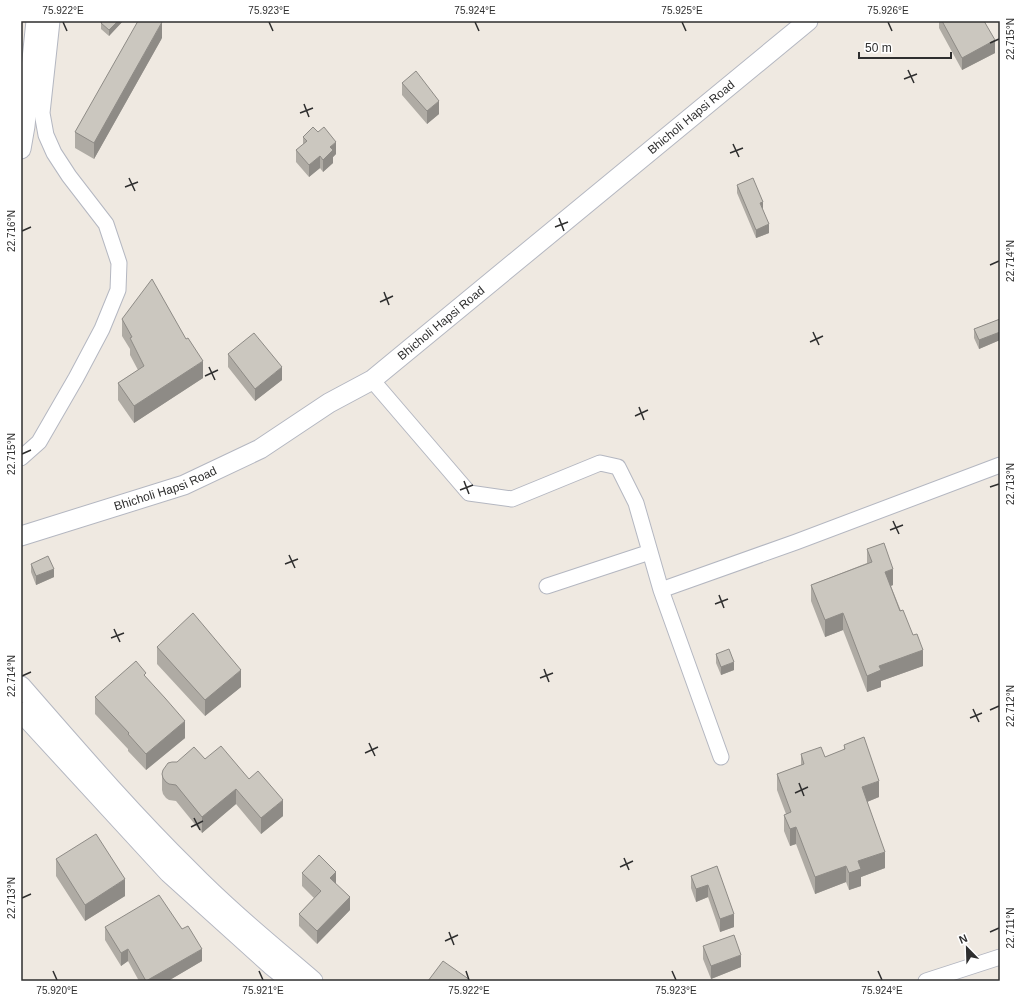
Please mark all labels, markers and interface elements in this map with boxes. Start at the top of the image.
text: 75.922°E [42,5,84,16]
text: 75.923°E [248,5,290,16]
text: 75.924°E [454,5,496,16]
text: 75.925°E [661,5,703,16]
text: 75.926°E [867,5,909,16]
text: 22.715°N [1005,18,1016,60]
scale bar [859,34,951,60]
text: 50 m [865,41,892,55]
street label: Bhicholi Hapsi Road [645,77,737,157]
text: 22.716°N [6,210,17,252]
text: 22.714°N [1005,240,1016,282]
street label: Bhicholi Hapsi Road [395,283,487,363]
text: 22.715°N [6,433,17,475]
text: 22.713°N [1005,463,1016,505]
street label: Bhicholi Hapsi Road [112,464,219,513]
text: 22.714°N [6,655,17,697]
text: 22.712°N [1005,685,1016,727]
text: 22.713°N [6,877,17,919]
text: 22.711°N [1005,907,1016,949]
north arrow [947,928,987,968]
text: N [957,932,969,946]
text: 75.920°E [36,985,78,996]
text: 75.921°E [242,985,284,996]
text: 75.922°E [448,985,490,996]
text: 75.923°E [655,985,697,996]
text: 75.924°E [861,985,903,996]

